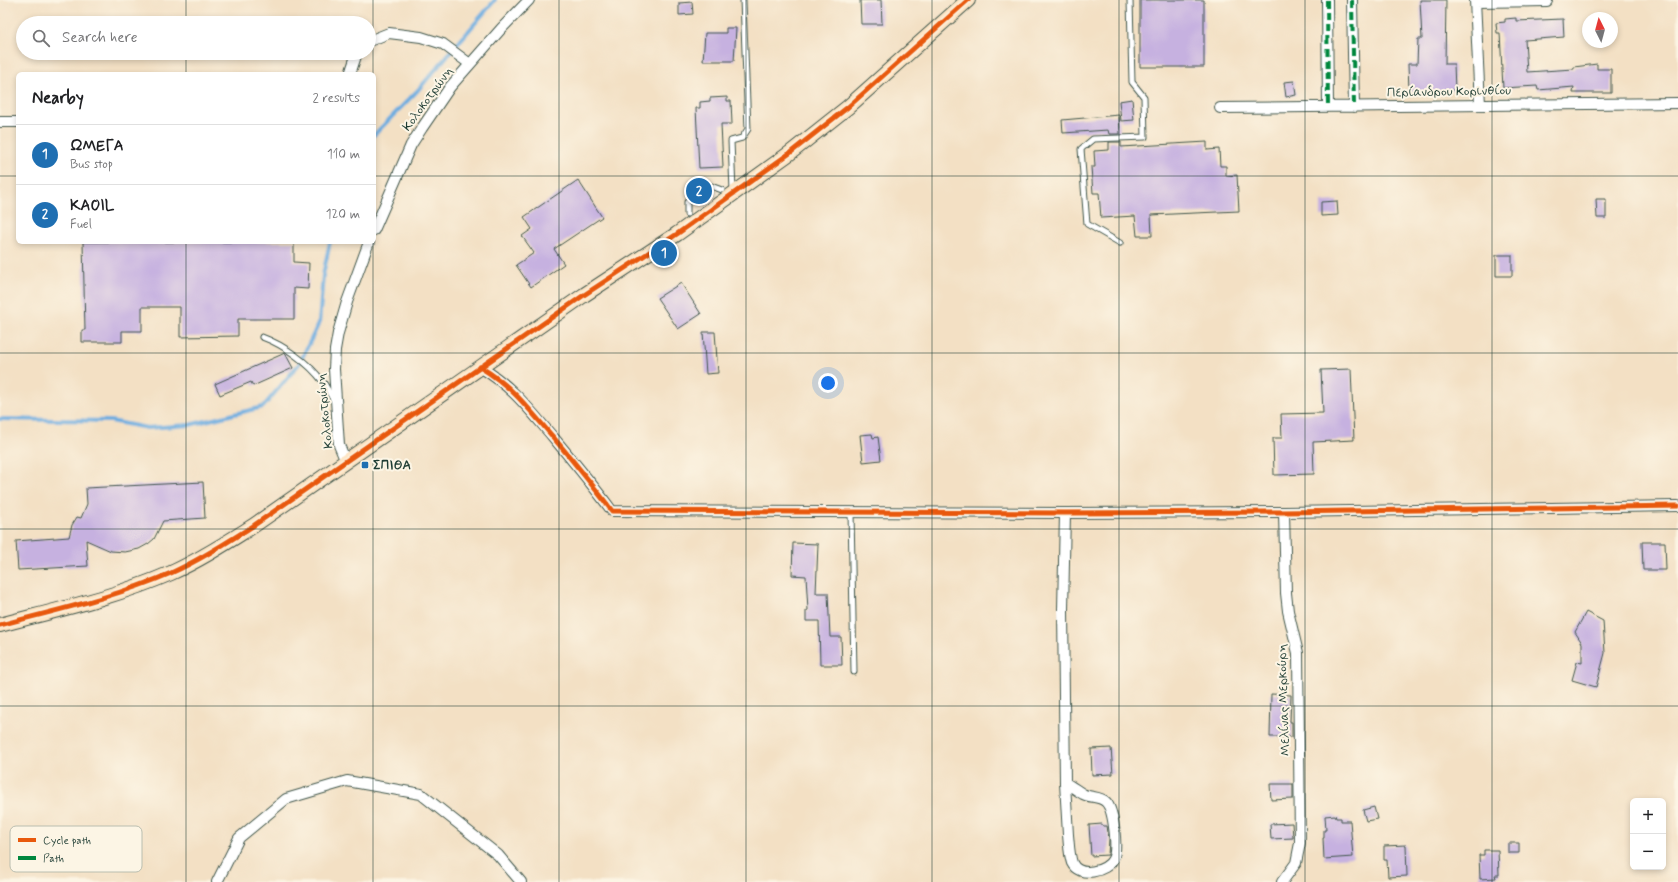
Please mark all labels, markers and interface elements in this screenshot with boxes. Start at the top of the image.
north arrow [1582,12,1618,48]
search box [16,16,376,60]
icon: search [30,27,52,49]
text: Search here [62,28,138,48]
street label: Κολοκοτρώνη [399,63,457,135]
street label: Περίανδρου Κορινθίου [1387,82,1511,102]
text: Nearby [32,87,84,109]
text: 2 results [313,90,360,107]
text: ΩΜΕΓΑ [70,136,124,156]
text: 1 [42,146,48,163]
text: 110 m [327,146,360,163]
text: Bus stop [70,156,113,173]
pin: 2 [686,176,712,206]
text: KAOIL [70,196,114,216]
text: 2 [42,206,48,223]
text: 120 m [326,206,360,223]
text: Fuel [70,216,92,233]
pin: 1 [651,238,677,268]
street label: Κολοκοτρώνη [313,372,337,450]
your location [818,373,838,393]
place label: ΣΠΙΘΑ [373,457,411,474]
marker: ΣΠΙΘΑ [360,460,370,470]
street label: Μελίνας Μερκούρη [1274,644,1294,756]
map controls [1630,798,1666,870]
button: + [1630,798,1666,834]
legend [10,826,142,872]
text: Cycle path [43,834,91,848]
button: − [1630,834,1666,870]
text: Path [43,852,64,866]

